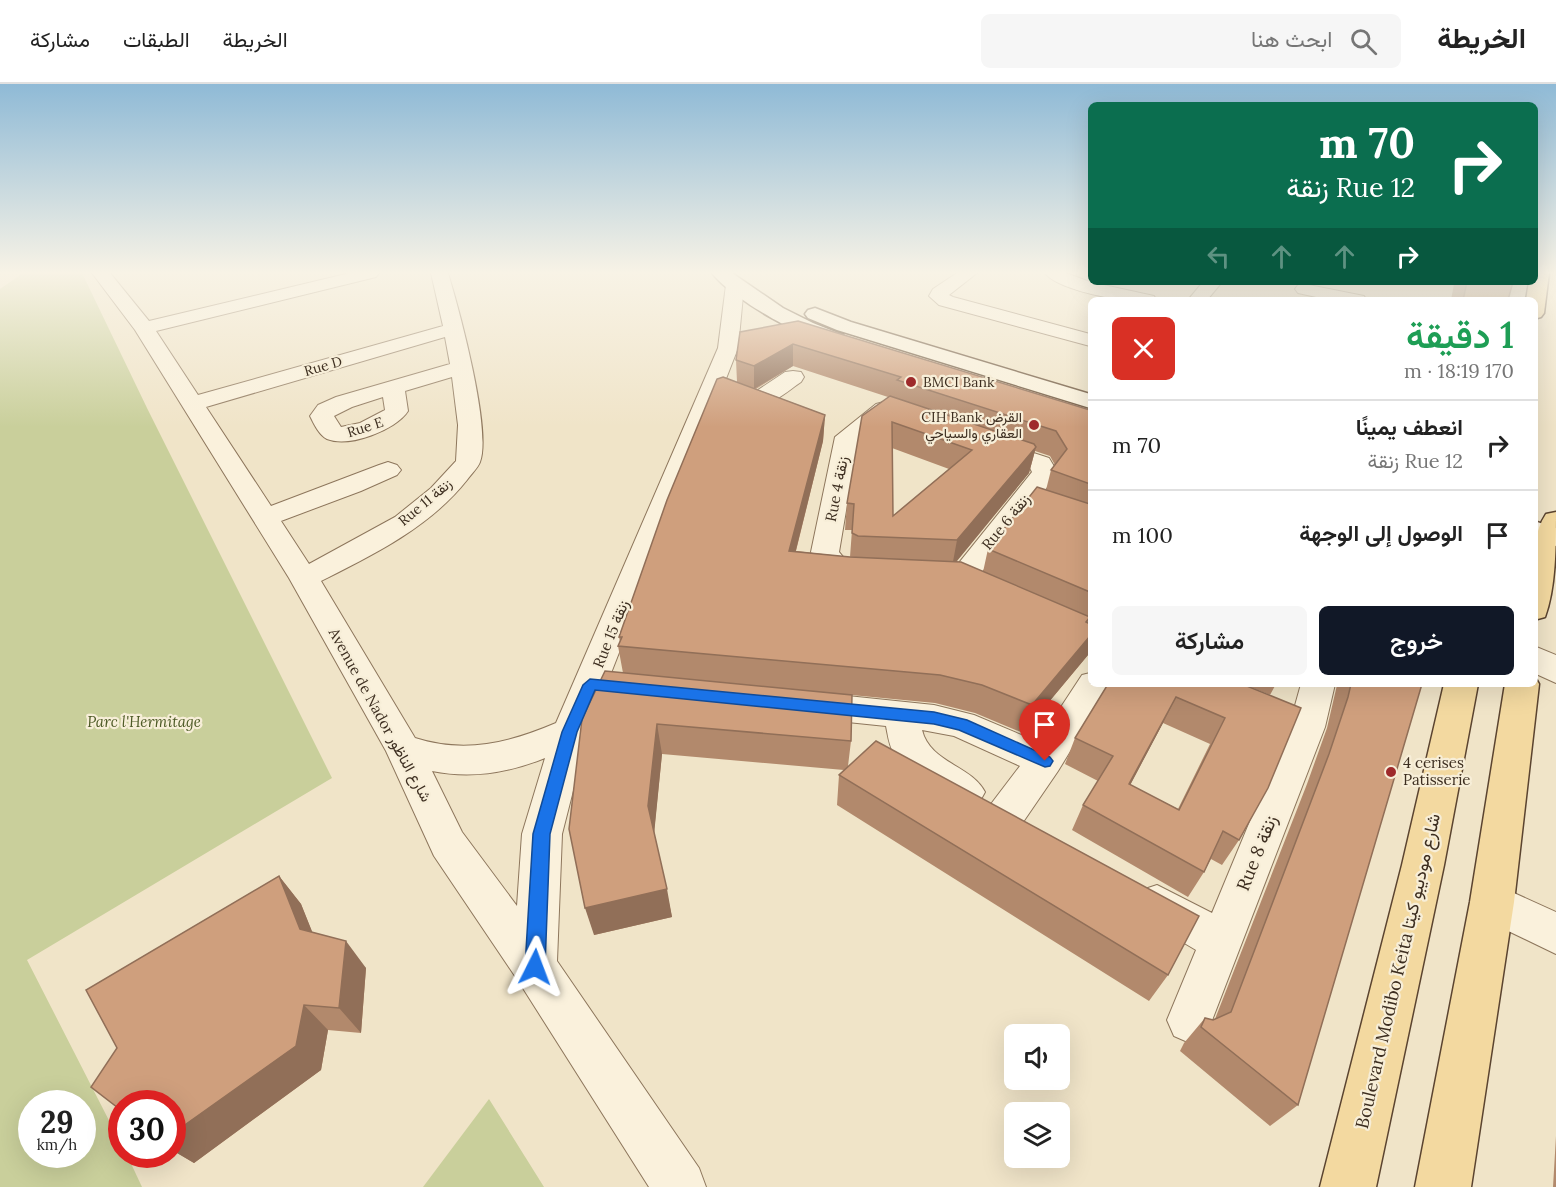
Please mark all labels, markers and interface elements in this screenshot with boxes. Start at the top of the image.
search box [981,14,1401,68]
text: الخريطة [1437,20,1526,56]
text: ابحث هنا [1251,25,1332,53]
icon: search [1347,25,1380,58]
text: مشاركة [30,26,90,53]
text: الطبقات [123,26,190,53]
text: الخريطة [223,26,288,53]
text: 70 m [1319,116,1415,170]
icon: right [1436,126,1514,204]
text: Rue 12 زنقة [1286,170,1415,204]
icon: left [1202,240,1235,273]
icon: ahead [1265,240,1298,273]
icon: ahead [1328,240,1361,273]
icon: right [1391,240,1424,273]
text: 1 دقيقة [1406,312,1514,358]
button: close [1112,317,1175,380]
street label: Rue D [302,352,344,380]
text: 170 m · 18:19 [1404,358,1514,383]
place label: BMCI Bank [923,373,995,391]
marker: BMCI Bank [904,375,918,389]
place label: CIH Bank القرض العقاري والسياحي [921,408,1022,445]
street label: Rue E [345,413,386,441]
text: انعطف يمينًا [1356,413,1463,441]
marker: CIH Bank القرض العقاري والسياحي [1027,418,1041,432]
icon: right [1481,429,1514,462]
text: 70 m [1112,431,1161,459]
text: Rue 12 زنقة [1368,448,1463,473]
street label: Rue 4 زنقة [821,455,852,523]
street label: Rue 11 زنقة [395,474,456,530]
street label: Rue 6 زنقة [977,490,1034,554]
text: الوصول إلى الوجهة [1299,519,1463,547]
icon: arrive [1481,519,1514,552]
text: 100 m [1112,521,1173,549]
street label: Rue 15 زنقة [588,597,633,671]
button: مشاركة [1112,606,1307,675]
button: خروج [1319,606,1514,675]
street label: Avenue de Nador شارع الناظور [322,624,436,806]
pin [1019,699,1070,761]
icon: arrive [1028,708,1061,741]
park label: Parc l'Hermitage [87,712,201,731]
place label: 4 cerises Patisserie [1403,753,1471,789]
marker: 4 cerises Patisserie [1384,765,1398,779]
street label: Boulevard Modibo Keita شارع موديبو كيتا [1350,811,1446,1131]
street label: Rue 8 زنقة [1231,812,1282,894]
position arrow [503,935,567,999]
map controls [1004,1024,1070,1168]
button: sound [1004,1024,1070,1090]
speed limit sign: 30 [108,1090,186,1168]
button: layers [1004,1102,1070,1168]
text: 29 [40,1103,74,1141]
text: km/h [37,1135,77,1154]

